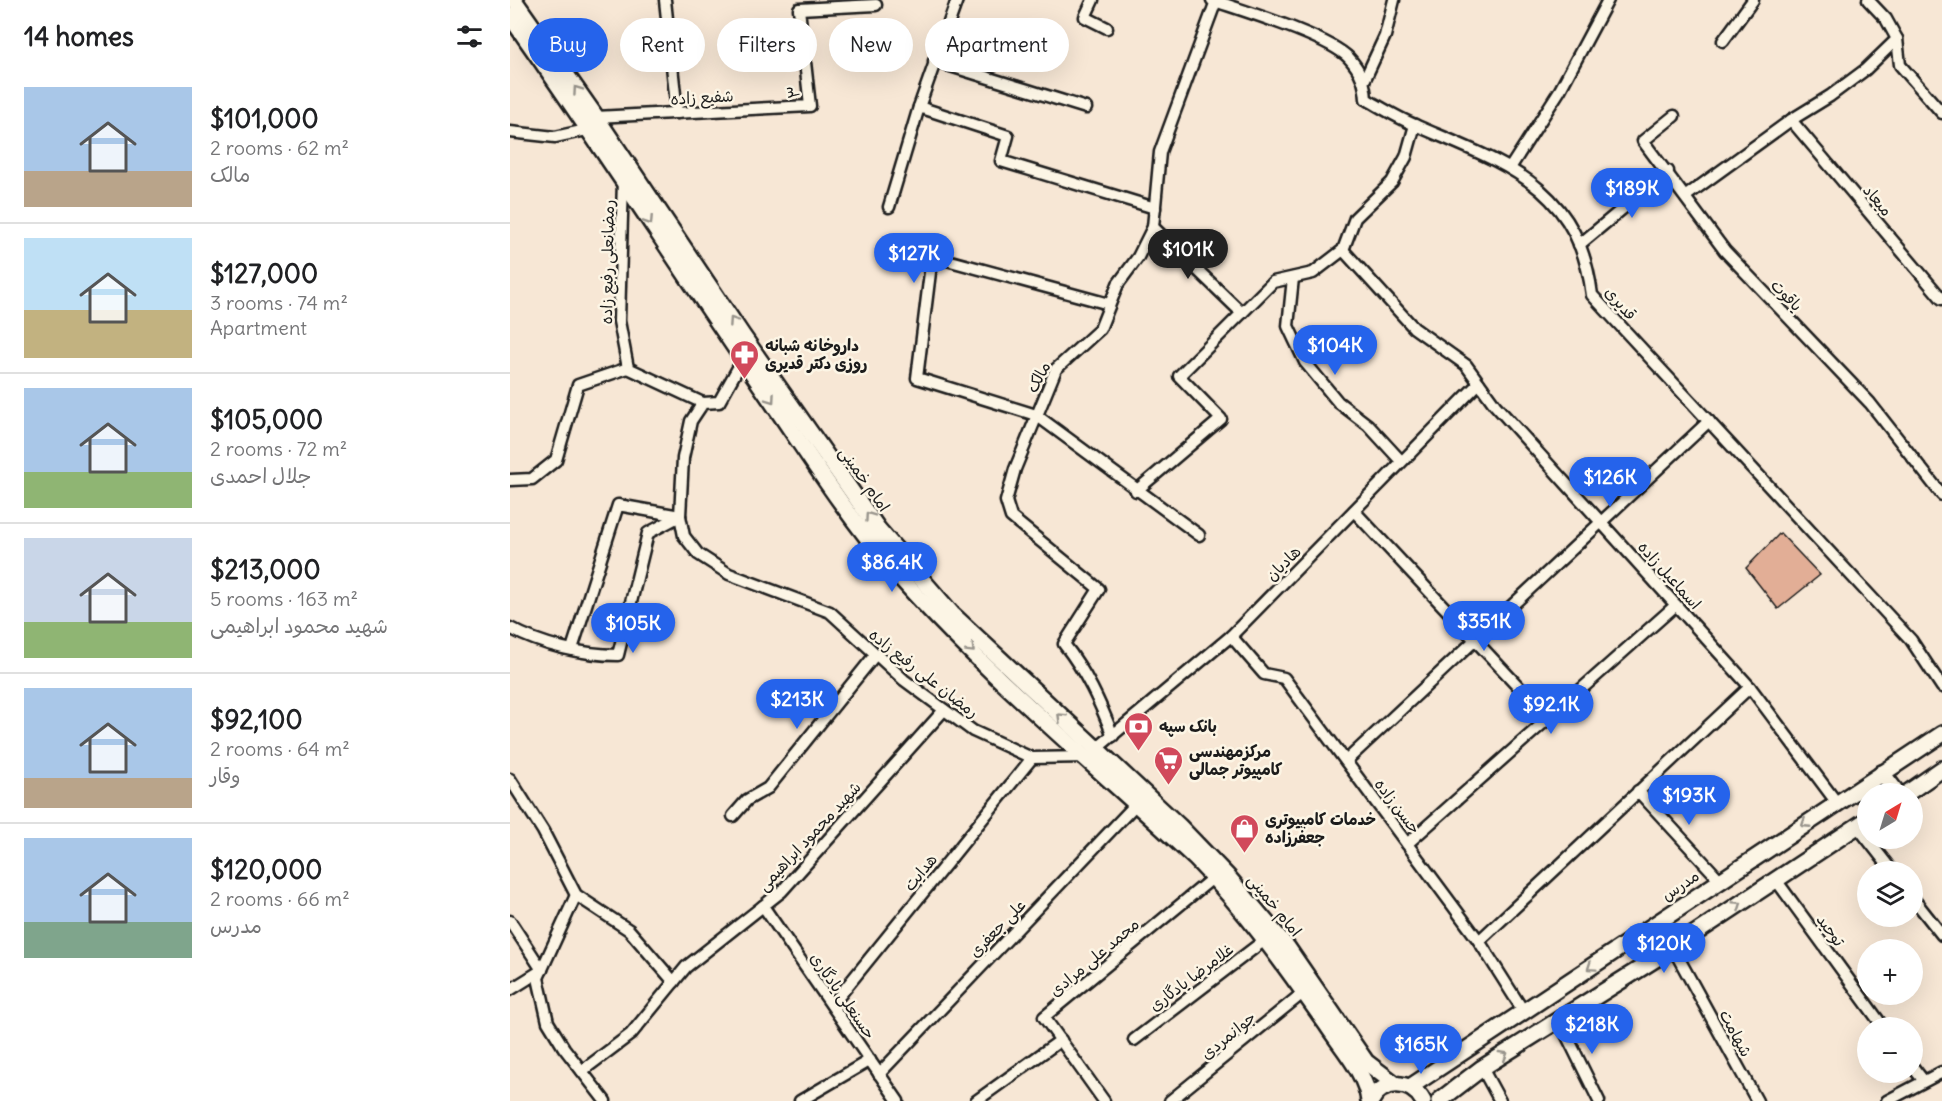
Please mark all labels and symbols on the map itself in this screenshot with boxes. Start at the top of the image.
street label: ۳ [782,84,804,100]
one-way arrow [573,85,584,96]
street label: شفیع زاده [670,85,734,111]
pin: $189K [1590,168,1674,219]
street label: میعاد [1859,180,1897,220]
street label: رمضانعلی رفیع زاده [596,199,620,325]
one-way arrow [642,214,653,225]
pin: $101K [1146,229,1230,280]
pin: $127K [872,233,956,284]
street label: یاقوت [1766,275,1807,316]
street label: قدیری [1601,282,1641,324]
one-way arrow [729,317,740,328]
pin: $104K [1293,325,1377,376]
place label: داروخانه شبانه روزی دکتر قدیری [765,335,867,374]
pharmacy icon: داروخانه شبانه روزی دکتر قدیری [728,338,760,380]
street label: مالک [1022,358,1054,396]
one-way arrow [764,393,775,404]
street label: امام خمینی [833,443,895,517]
pin: $126K [1568,457,1652,508]
one-way arrow [865,511,876,522]
street label: اسماعیل زاده [1634,537,1706,613]
street label: هادیان [1261,541,1305,585]
pin: $86.4K [843,542,941,593]
pin: $351K [1442,601,1526,652]
pin: $105K [591,603,675,654]
street label: رمضان علی رفیع زاده [864,624,983,724]
one-way arrow [964,642,974,653]
pin: $213K [755,679,839,730]
pin: $92.1K [1502,684,1600,735]
bank icon: بانک سپه [1122,710,1154,752]
one-way arrow [1058,713,1069,724]
place label: بانک سپه [1159,716,1217,737]
place label: مرکزمهندسی کامپیوتر جمالی [1189,741,1282,780]
supermarket icon: مرکزمهندسی کامپیوتر جمالی [1152,744,1184,786]
street label: حسن زاده [1371,774,1425,838]
pin: $193K [1647,775,1731,826]
street label: شهید محمود ابراهیمی [753,777,866,896]
north arrow [1857,783,1923,849]
place label: خدمات کامپیوتری جعفرزاده [1265,809,1376,847]
shop icon: خدمات کامپیوتری جعفرزاده [1228,812,1260,854]
one-way arrow [1801,816,1812,827]
street label: هدایت [899,849,941,895]
street label: مدرس [1657,865,1703,905]
street label: امام خمینی [1241,870,1306,942]
street label: علی جعفری [964,895,1030,962]
one-way arrow [1732,901,1743,912]
street label: توحید [1812,910,1850,951]
street label: محمد علی مرادی [1045,914,1144,1001]
pin: $120K [1622,923,1706,974]
street label: غلامرضا یادگاری [1145,939,1237,1015]
street label: حسنعلی یادگاری [805,948,880,1043]
one-way arrow [1586,960,1597,971]
pin: $218K [1550,1004,1634,1055]
street label: شهامت [1715,1006,1757,1060]
street label: جوانمردی [1196,1007,1260,1064]
pin: $165K [1379,1024,1463,1075]
one-way arrow [1498,1051,1508,1063]

